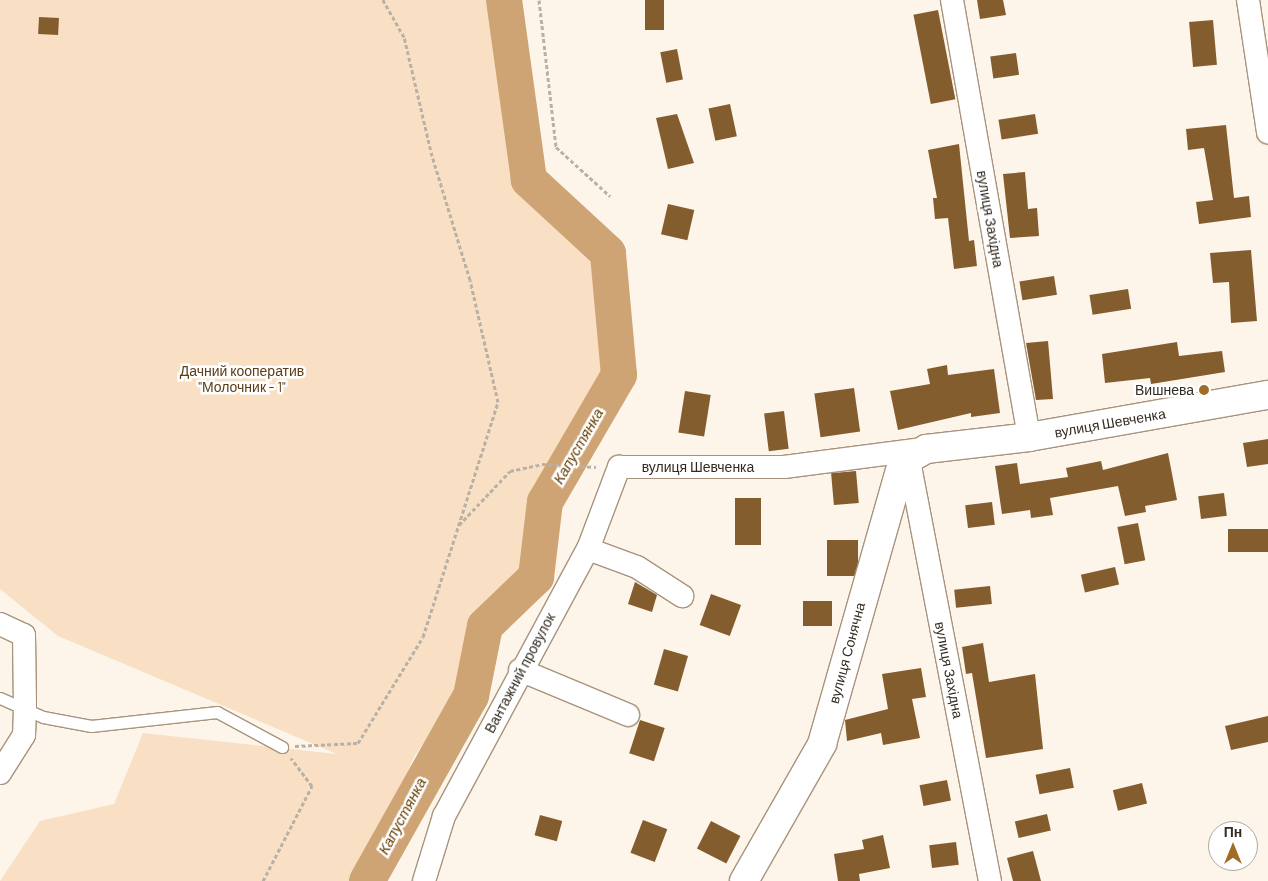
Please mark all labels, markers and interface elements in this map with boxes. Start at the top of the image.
street label: вулиця Західна [973,169,1007,269]
park label: Дачний кооператив "Молочник - 1" [180,363,304,396]
place label: Вишнева [1135,382,1194,398]
marker: Вишнева [1198,384,1210,396]
water label: Капустянка [549,405,607,487]
street label: вулиця Шевченка [1053,405,1167,441]
street label: вулиця Шевченка [642,459,754,475]
street label: вулиця Сонячна [825,600,869,706]
street label: Вантажний провулок [481,610,559,736]
street label: вулиця Західна [931,620,967,720]
water label: Капустянка [374,775,430,857]
north arrow [1208,821,1258,871]
text: Пн [1224,823,1242,840]

